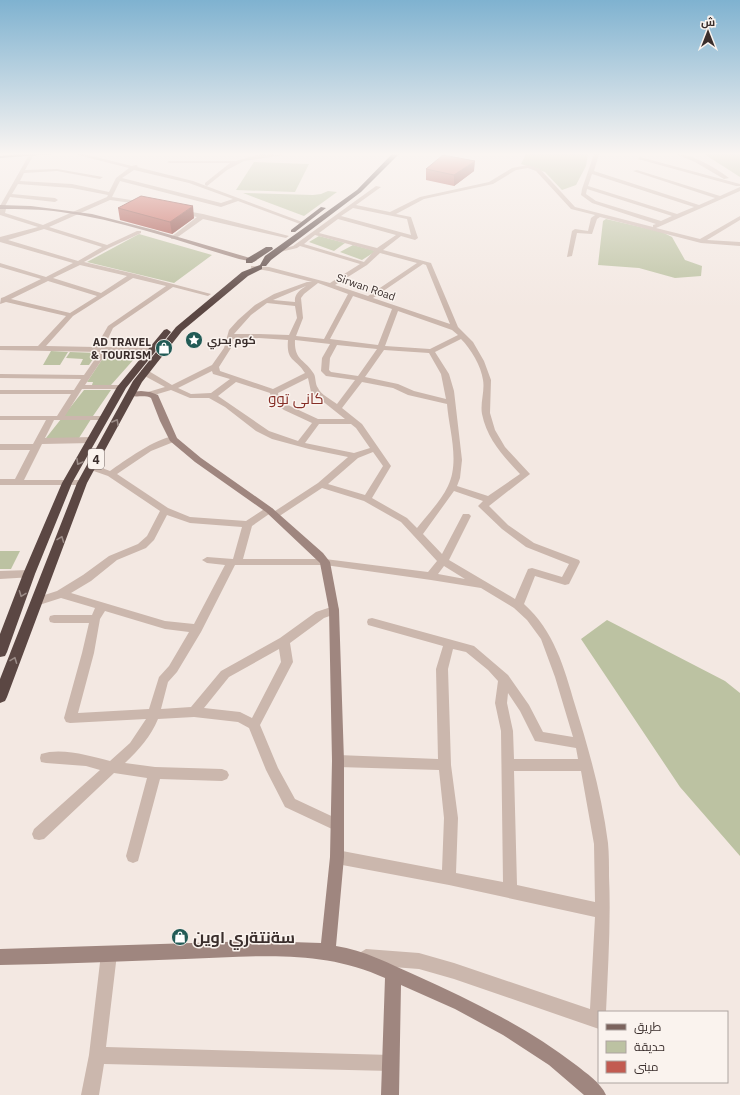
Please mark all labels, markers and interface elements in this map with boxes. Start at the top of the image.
north arrow [688,12,728,52]
text: ش [701,15,715,29]
street label: Sirwan Road [335,270,397,304]
place icon: کوم بحري [184,330,204,350]
place label: کوم بحري [207,333,256,350]
place label: AD TRAVEL & TOURISM [91,335,151,362]
shop icon: AD TRAVEL & TOURISM [154,338,174,358]
district label: کانی توو [268,389,324,409]
one-way arrow [111,419,119,426]
road number: 4 [88,449,104,469]
one-way arrow [76,458,84,465]
one-way arrow [56,536,64,543]
one-way arrow [18,591,26,598]
one-way arrow [9,657,17,664]
shop icon: سةنتةري اوين [170,927,190,947]
place label: سةنتةري اوين [193,927,295,950]
legend [598,1011,728,1083]
text: طريق [634,1019,662,1034]
text: حديقة [634,1039,665,1054]
text: مبنى [634,1059,659,1074]

